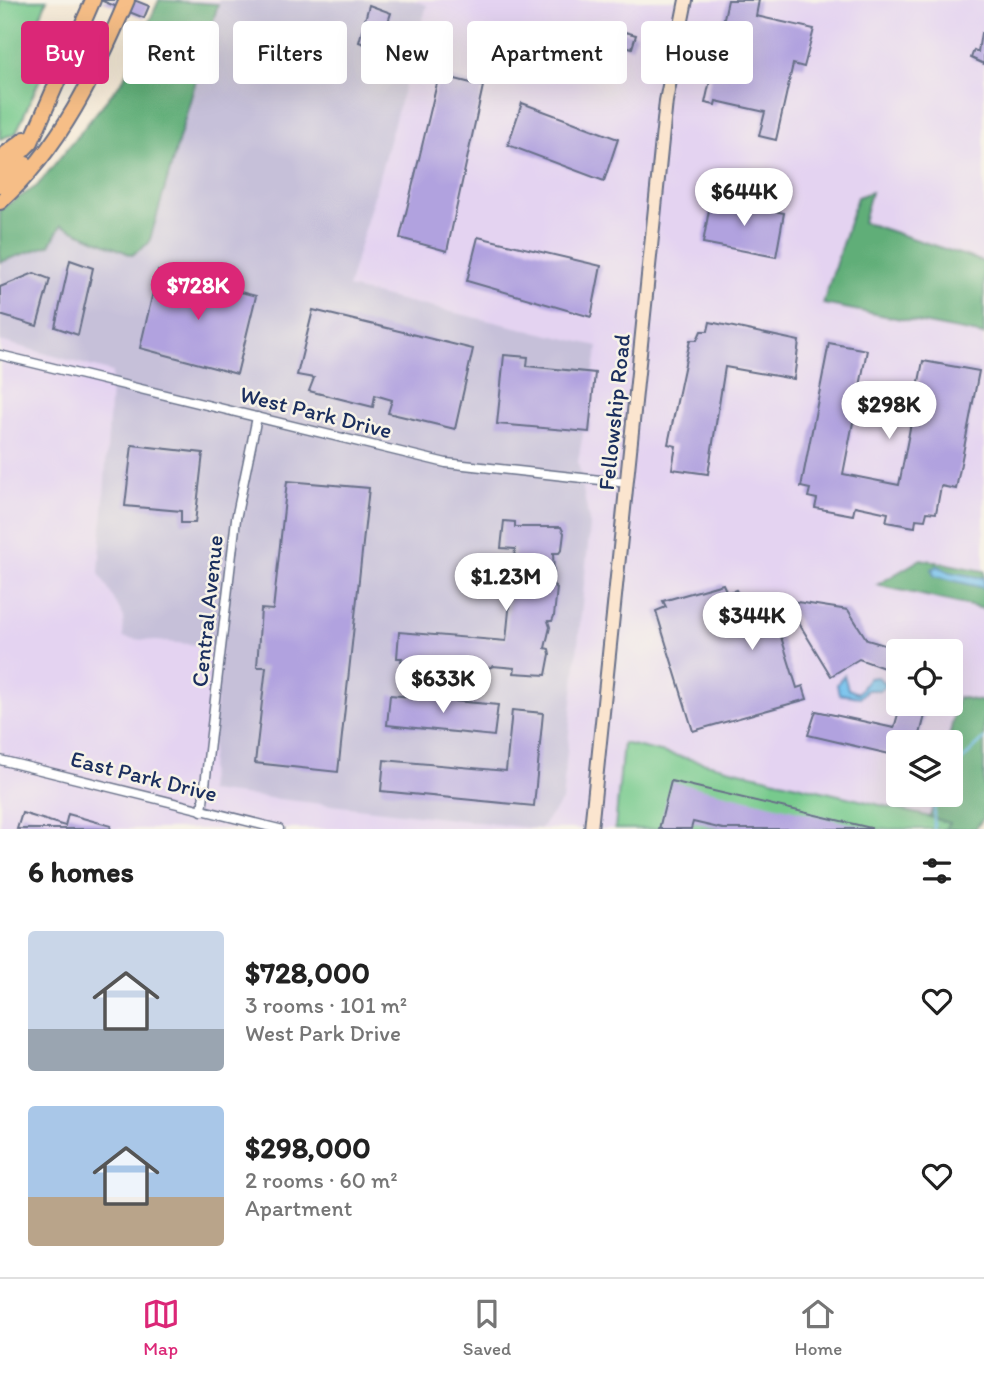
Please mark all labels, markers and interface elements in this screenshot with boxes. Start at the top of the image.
chip: Buy [21,21,109,84]
chip: Rent [123,21,219,84]
chip: Filters [233,21,347,84]
chip: New [361,21,453,84]
chip: Apartment [467,21,627,84]
chip: House [641,21,753,84]
pin: $644K [695,168,793,228]
text: $644K [711,177,777,205]
pin: $728K [149,262,247,322]
text: $728K [167,271,229,299]
street label: Fellowship Road [592,332,636,492]
street label: West Park Drive [237,380,395,444]
pin: $298K [840,382,938,441]
text: $298K [857,390,921,418]
street label: Central Avenue [185,534,229,688]
pin: $1.23M [449,554,563,613]
text: $1.23M [471,562,541,590]
pin: $344K [703,592,801,652]
text: $344K [719,601,785,629]
map controls [886,639,963,807]
button: locate [886,639,963,716]
pin: $633K [394,656,492,715]
text: $633K [411,664,475,692]
button: layers [886,730,963,807]
street label: East Park Drive [68,744,220,808]
icon: filters [918,852,956,890]
text: 6 homes [28,853,134,890]
text: $728,000 [245,954,370,991]
icon: home [84,959,168,1043]
icon: heart [918,982,956,1020]
text: 3 rooms · 101 m² [245,991,407,1019]
text: West Park Drive [245,1019,401,1047]
text: $298,000 [245,1129,371,1166]
icon: home [84,1134,168,1218]
icon: heart [918,1157,956,1195]
text: 2 rooms · 60 m² [245,1166,398,1194]
text: Apartment [245,1194,352,1222]
tab: Map [142,1295,180,1360]
tab: Saved [463,1295,511,1360]
tab: Home [794,1295,842,1360]

